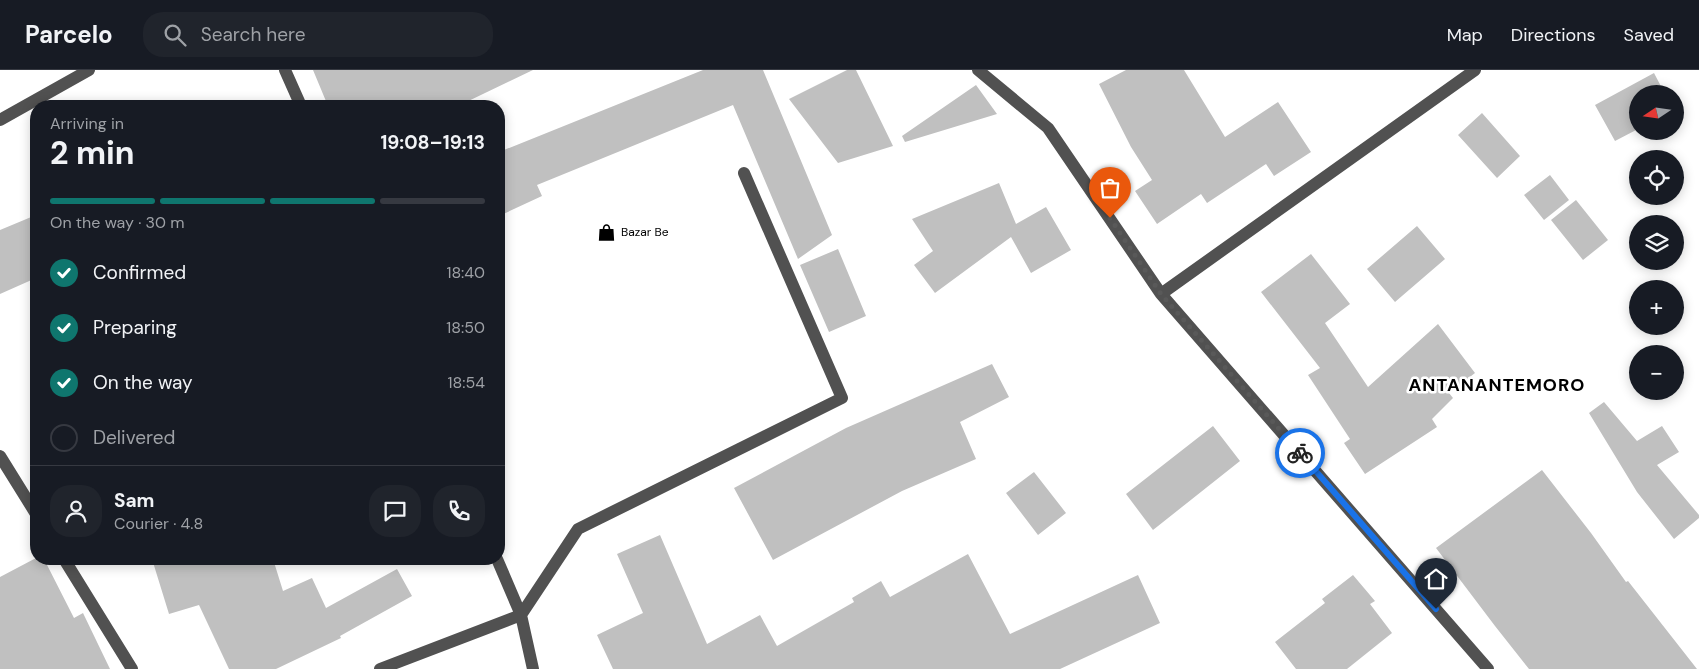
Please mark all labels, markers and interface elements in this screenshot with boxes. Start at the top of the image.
search box [143,12,493,57]
text: Parcelo [25,19,113,50]
icon: search [161,21,189,49]
text: Search here [201,22,306,47]
text: Map [1447,23,1483,47]
text: Directions [1511,23,1596,47]
text: Saved [1624,23,1674,47]
north arrow [1629,85,1684,140]
map controls [1629,85,1684,400]
text: Arriving in [50,113,124,134]
text: 19:08–19:13 [380,130,485,155]
text: 2 min [50,132,135,174]
button: locate [1629,150,1684,205]
pin [1089,167,1131,218]
icon: bag [1096,174,1124,202]
text: On the way · 30 m [50,212,185,233]
button: layers [1629,215,1684,270]
shop icon: Bazar Be [597,222,617,242]
place label: Bazar Be [621,224,669,240]
icon: check [50,259,78,287]
text: Confirmed [93,260,186,285]
text: 18:40 [446,262,485,283]
button: + [1629,280,1684,335]
icon: check [50,314,78,342]
text: Preparing [93,315,177,340]
text: 18:50 [446,317,485,338]
button: − [1629,345,1684,400]
icon: check [50,369,78,397]
text: On the way [93,370,193,395]
text: 18:54 [448,372,485,393]
district label: ANTANANTEMORO [1409,373,1585,397]
text: Delivered [93,425,175,450]
courier [1275,428,1325,478]
icon: bike [1286,439,1314,467]
button: person [50,485,102,537]
button: chat [369,485,421,537]
button: phone [433,485,485,537]
text: Sam [114,488,155,513]
text: Courier · 4.8 [114,513,203,534]
pin [1415,558,1457,609]
icon: home [1422,565,1450,593]

